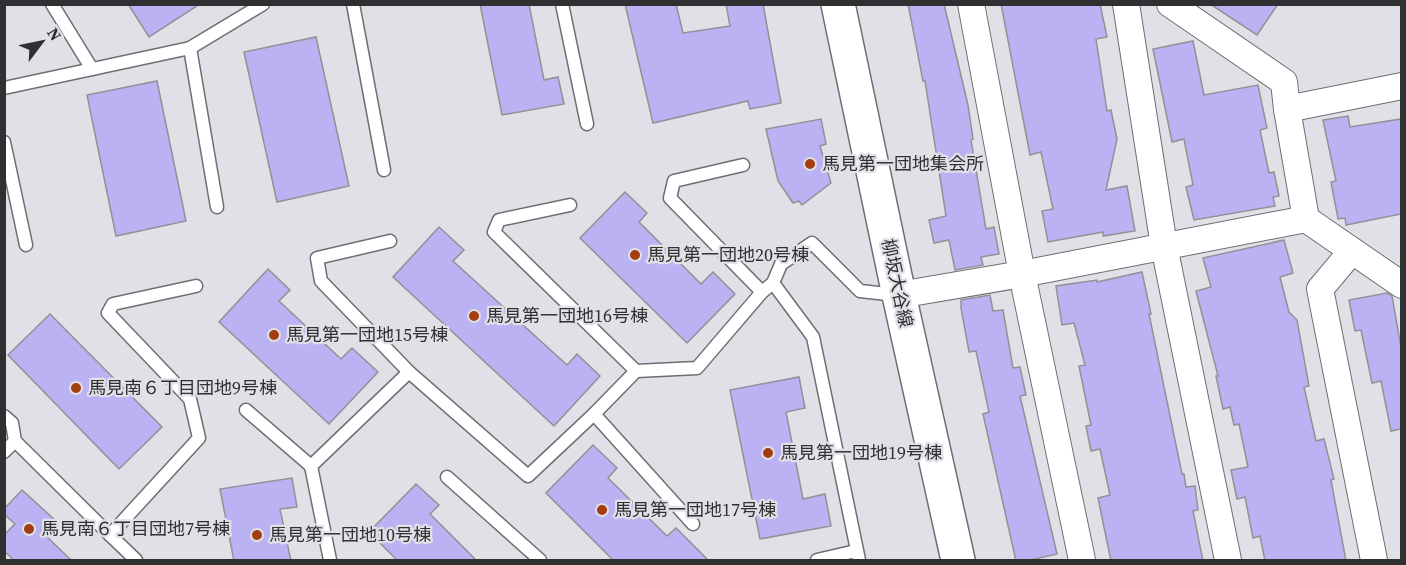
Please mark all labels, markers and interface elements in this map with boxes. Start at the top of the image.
north arrow [12,12,72,72]
text: N [42,23,67,45]
place label: 馬見第一団地集会所 [822,151,984,176]
marker: 馬見第一団地集会所 [803,157,817,171]
street label: 柳坂大谷線 [876,236,919,330]
place label: 馬見第一団地20号棟 [647,242,809,267]
marker: 馬見第一団地20号棟 [628,248,642,262]
place label: 馬見第一団地16号棟 [486,303,648,328]
marker: 馬見第一団地16号棟 [467,309,481,323]
place label: 馬見第一団地15号棟 [286,322,448,347]
marker: 馬見第一団地15号棟 [267,328,281,342]
place label: 馬見南６丁目団地9号棟 [88,375,277,400]
marker: 馬見南６丁目団地9号棟 [69,381,83,395]
place label: 馬見第一団地19号棟 [780,440,942,465]
marker: 馬見第一団地19号棟 [761,446,775,460]
place label: 馬見第一団地17号棟 [614,497,776,522]
marker: 馬見第一団地17号棟 [595,503,609,517]
place label: 馬見南６丁目団地7号棟 [41,516,230,541]
marker: 馬見南６丁目団地7号棟 [22,522,36,536]
place label: 馬見第一団地10号棟 [269,522,431,547]
marker: 馬見第一団地10号棟 [250,528,264,542]

